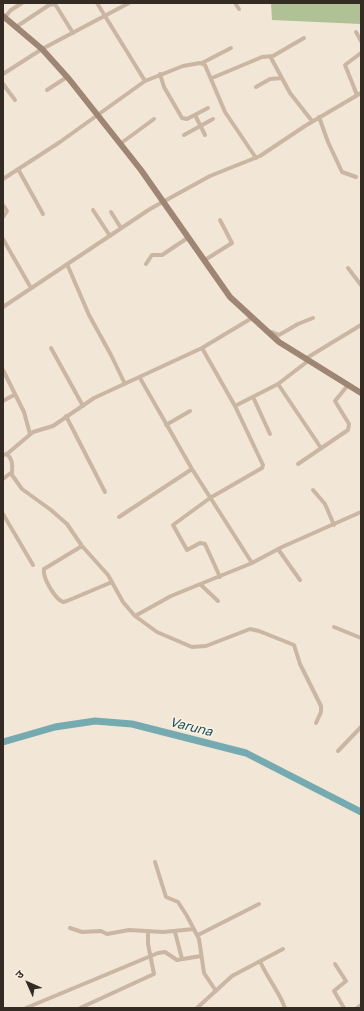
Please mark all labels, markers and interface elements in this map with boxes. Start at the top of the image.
water label: Varuna [168,714,214,740]
north arrow [8,963,48,1003]
text: उ [12,967,26,981]

